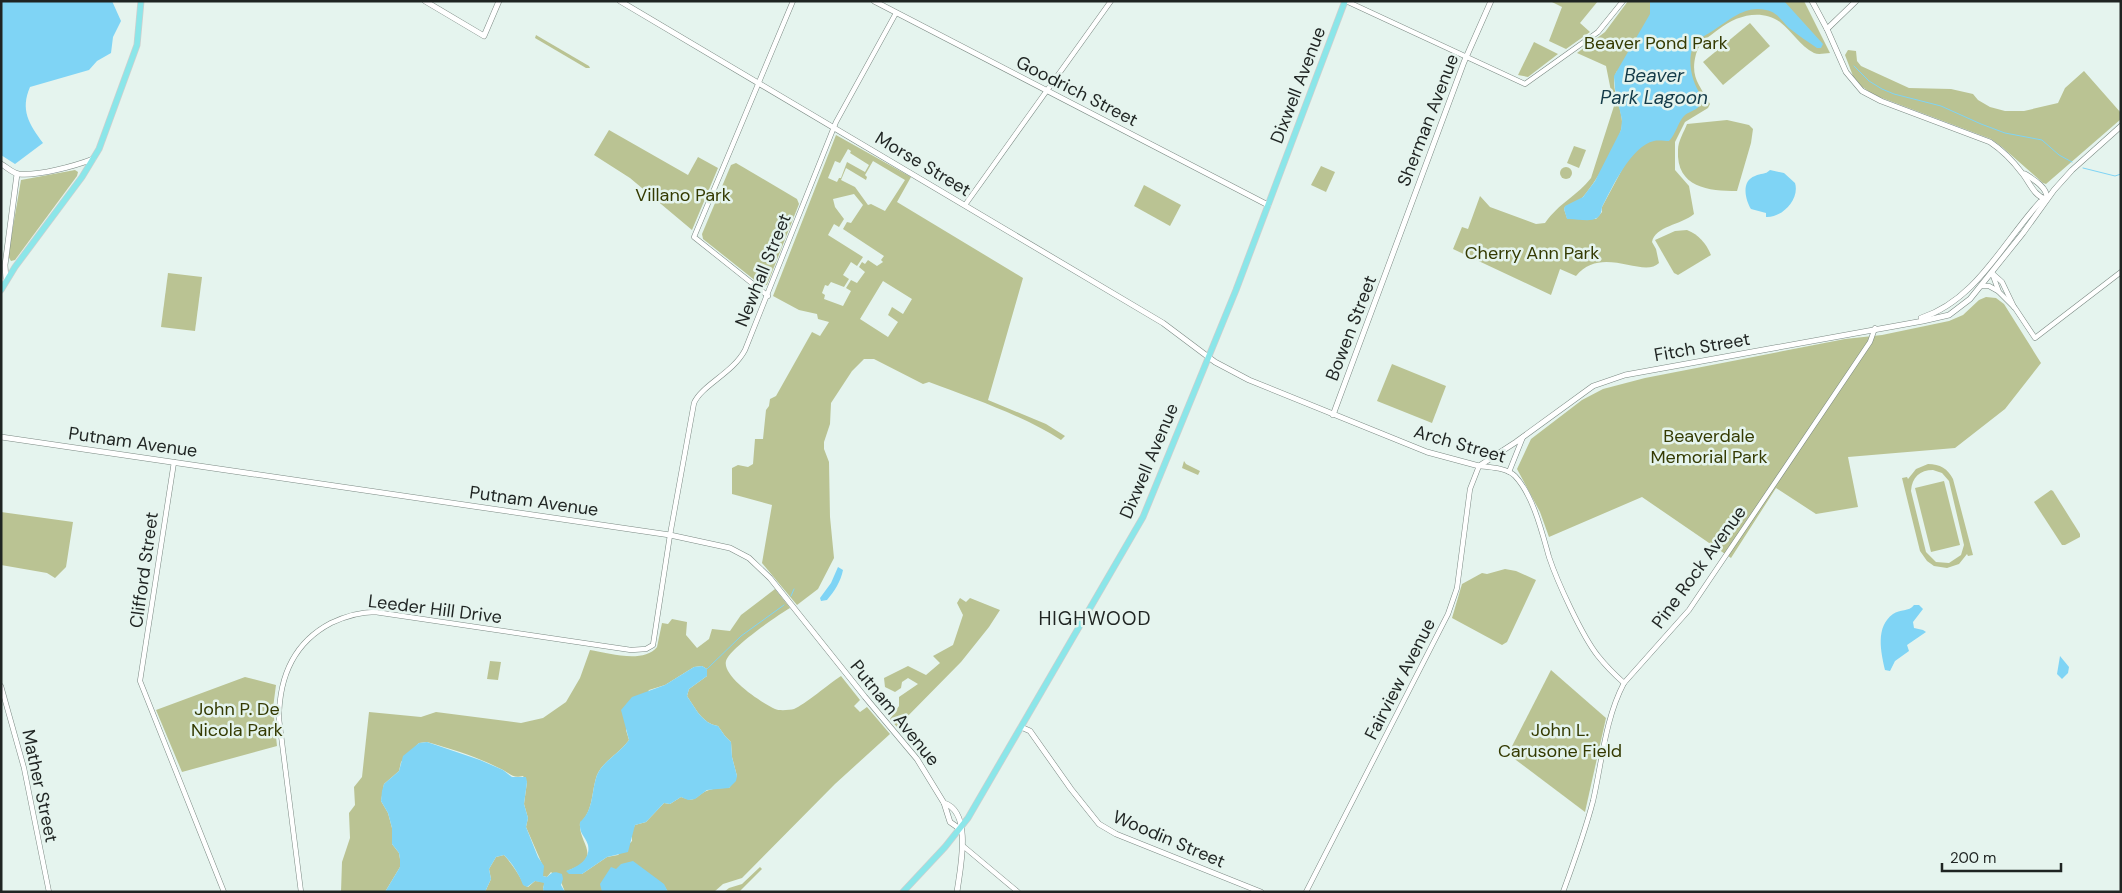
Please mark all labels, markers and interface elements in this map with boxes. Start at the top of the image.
street label: Dixwell Avenue [1265,23,1331,147]
park label: Beaver Pond Park [1584,31,1728,55]
street label: Goodrich Street [1012,50,1142,132]
street label: Sherman Avenue [1392,50,1464,190]
water label: Beaver Park Lagoon [1600,63,1708,110]
street label: Morse Street [871,126,975,202]
park label: Villano Park [635,183,731,207]
street label: Newhall Street [729,210,797,330]
park label: Cherry Ann Park [1465,241,1599,265]
street label: Bowen Street [1320,272,1382,384]
street label: Fitch Street [1652,327,1752,367]
street label: Dixwell Avenue [1114,400,1184,522]
street label: Arch Street [1411,419,1509,469]
street label: Putnam Avenue [67,421,199,463]
park label: Beaverdale Memorial Park [1650,424,1768,469]
street label: Putnam Avenue [468,480,600,522]
street label: Pine Rock Avenue [1646,501,1752,633]
street label: Clifford Street [124,510,164,630]
street label: Leeder Hill Drive [367,589,503,629]
district label: HIGHWOOD [1038,606,1152,631]
street label: Fairview Avenue [1359,614,1441,744]
street label: Putnam Avenue [845,655,945,771]
park label: John P. De Nicola Park [191,697,283,742]
park label: John L. Carusone Field [1498,718,1622,763]
street label: Mather Street [16,727,64,845]
street label: Woodin Street [1109,805,1229,873]
scale bar [1942,840,2061,872]
text: 200 m [1950,848,1996,868]

